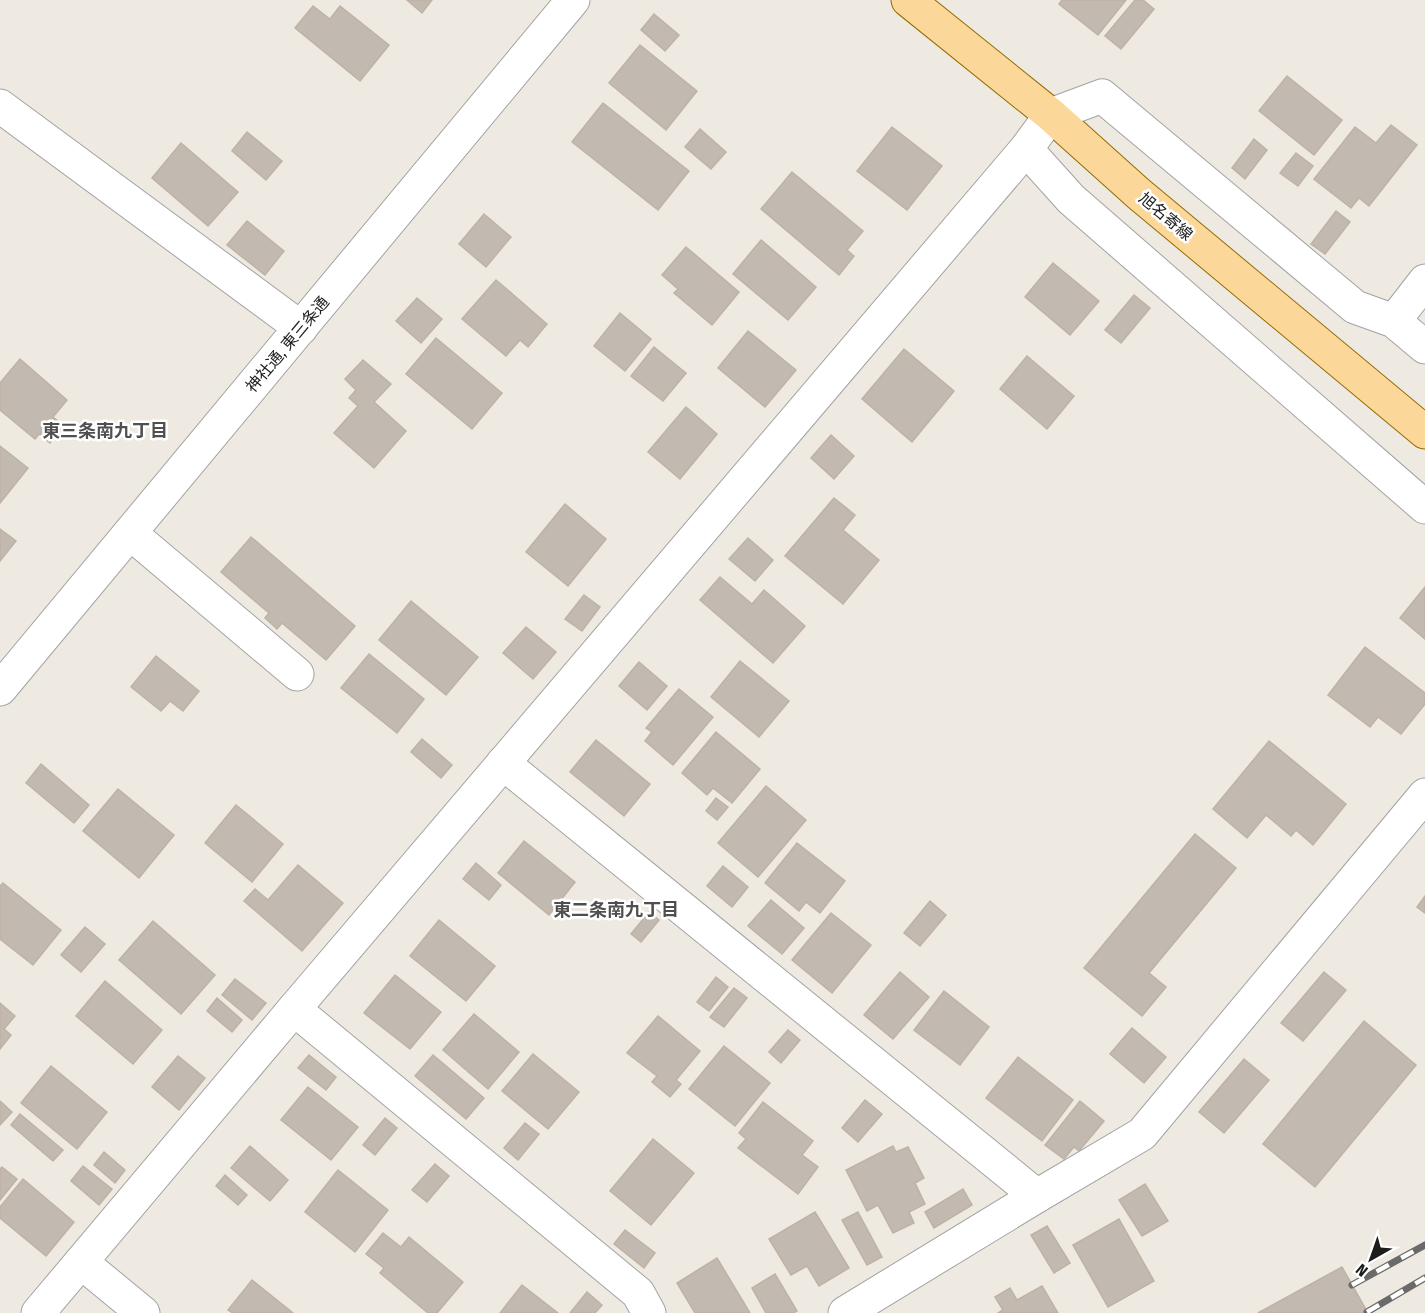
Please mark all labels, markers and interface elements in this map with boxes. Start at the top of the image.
street label: 旭名寄線 [1135,189,1196,244]
street label: 神社通, 東三条通 [242,293,333,396]
district label: 東三条南九丁目 [42,420,168,442]
district label: 東二条南九丁目 [553,899,679,921]
north arrow [1341,1229,1401,1289]
text: N [1352,1260,1371,1280]

